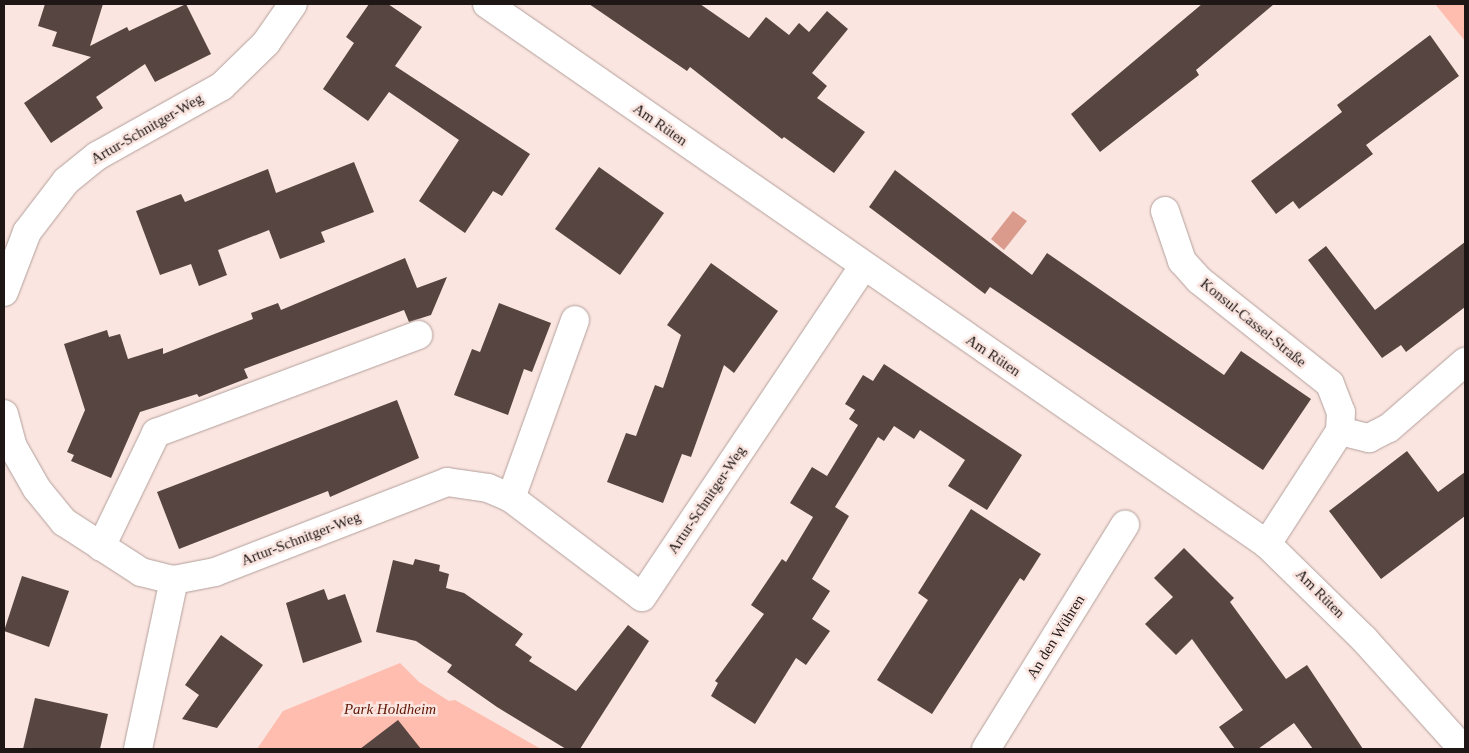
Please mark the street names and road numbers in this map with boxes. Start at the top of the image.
street label: Artur-Schnitger-Weg [88,90,206,168]
street label: Am Rüten [629,100,691,150]
street label: Konsul-Cassel-Straße [1197,275,1309,371]
street label: Am Rüten [962,331,1024,381]
street label: Artur-Schnitger-Weg [664,443,750,557]
street label: Artur-Schnitger-Weg [239,508,363,570]
street label: Am Rüten [1292,566,1348,622]
street label: An den Wühren [1023,592,1089,682]

